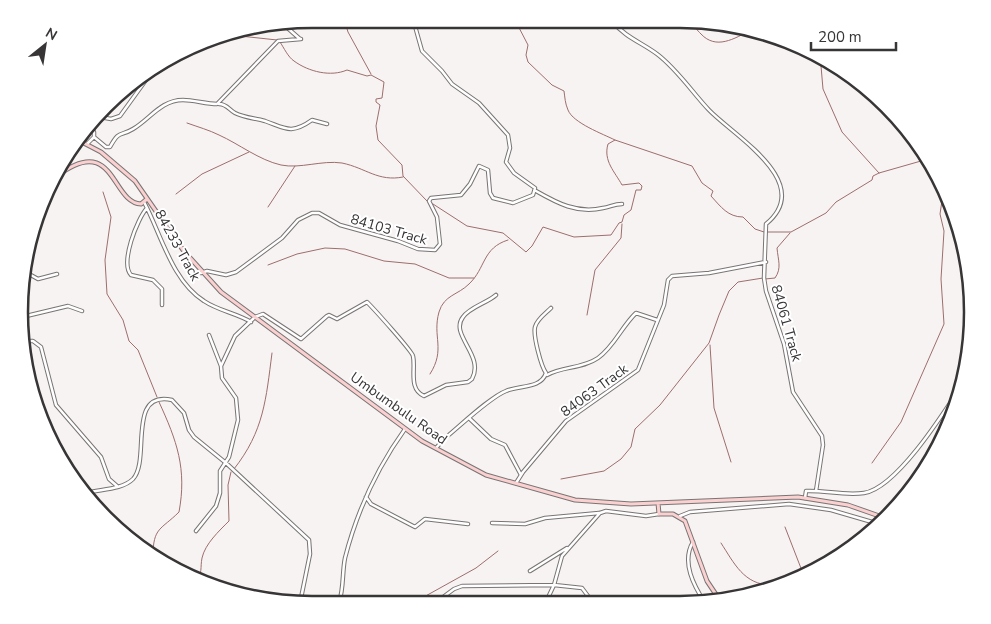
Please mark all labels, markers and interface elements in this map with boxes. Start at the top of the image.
north arrow [20,20,70,70]
scale bar [811,20,896,52]
text: N [42,23,61,45]
text: 200 m [818,27,862,47]
street label: 84233 Track [150,206,205,285]
street label: 84103 Track [348,209,430,250]
street label: 84061 Track [767,283,807,365]
street label: 84063 Track [557,359,633,421]
street label: Umbumbulu Road [346,368,451,449]

